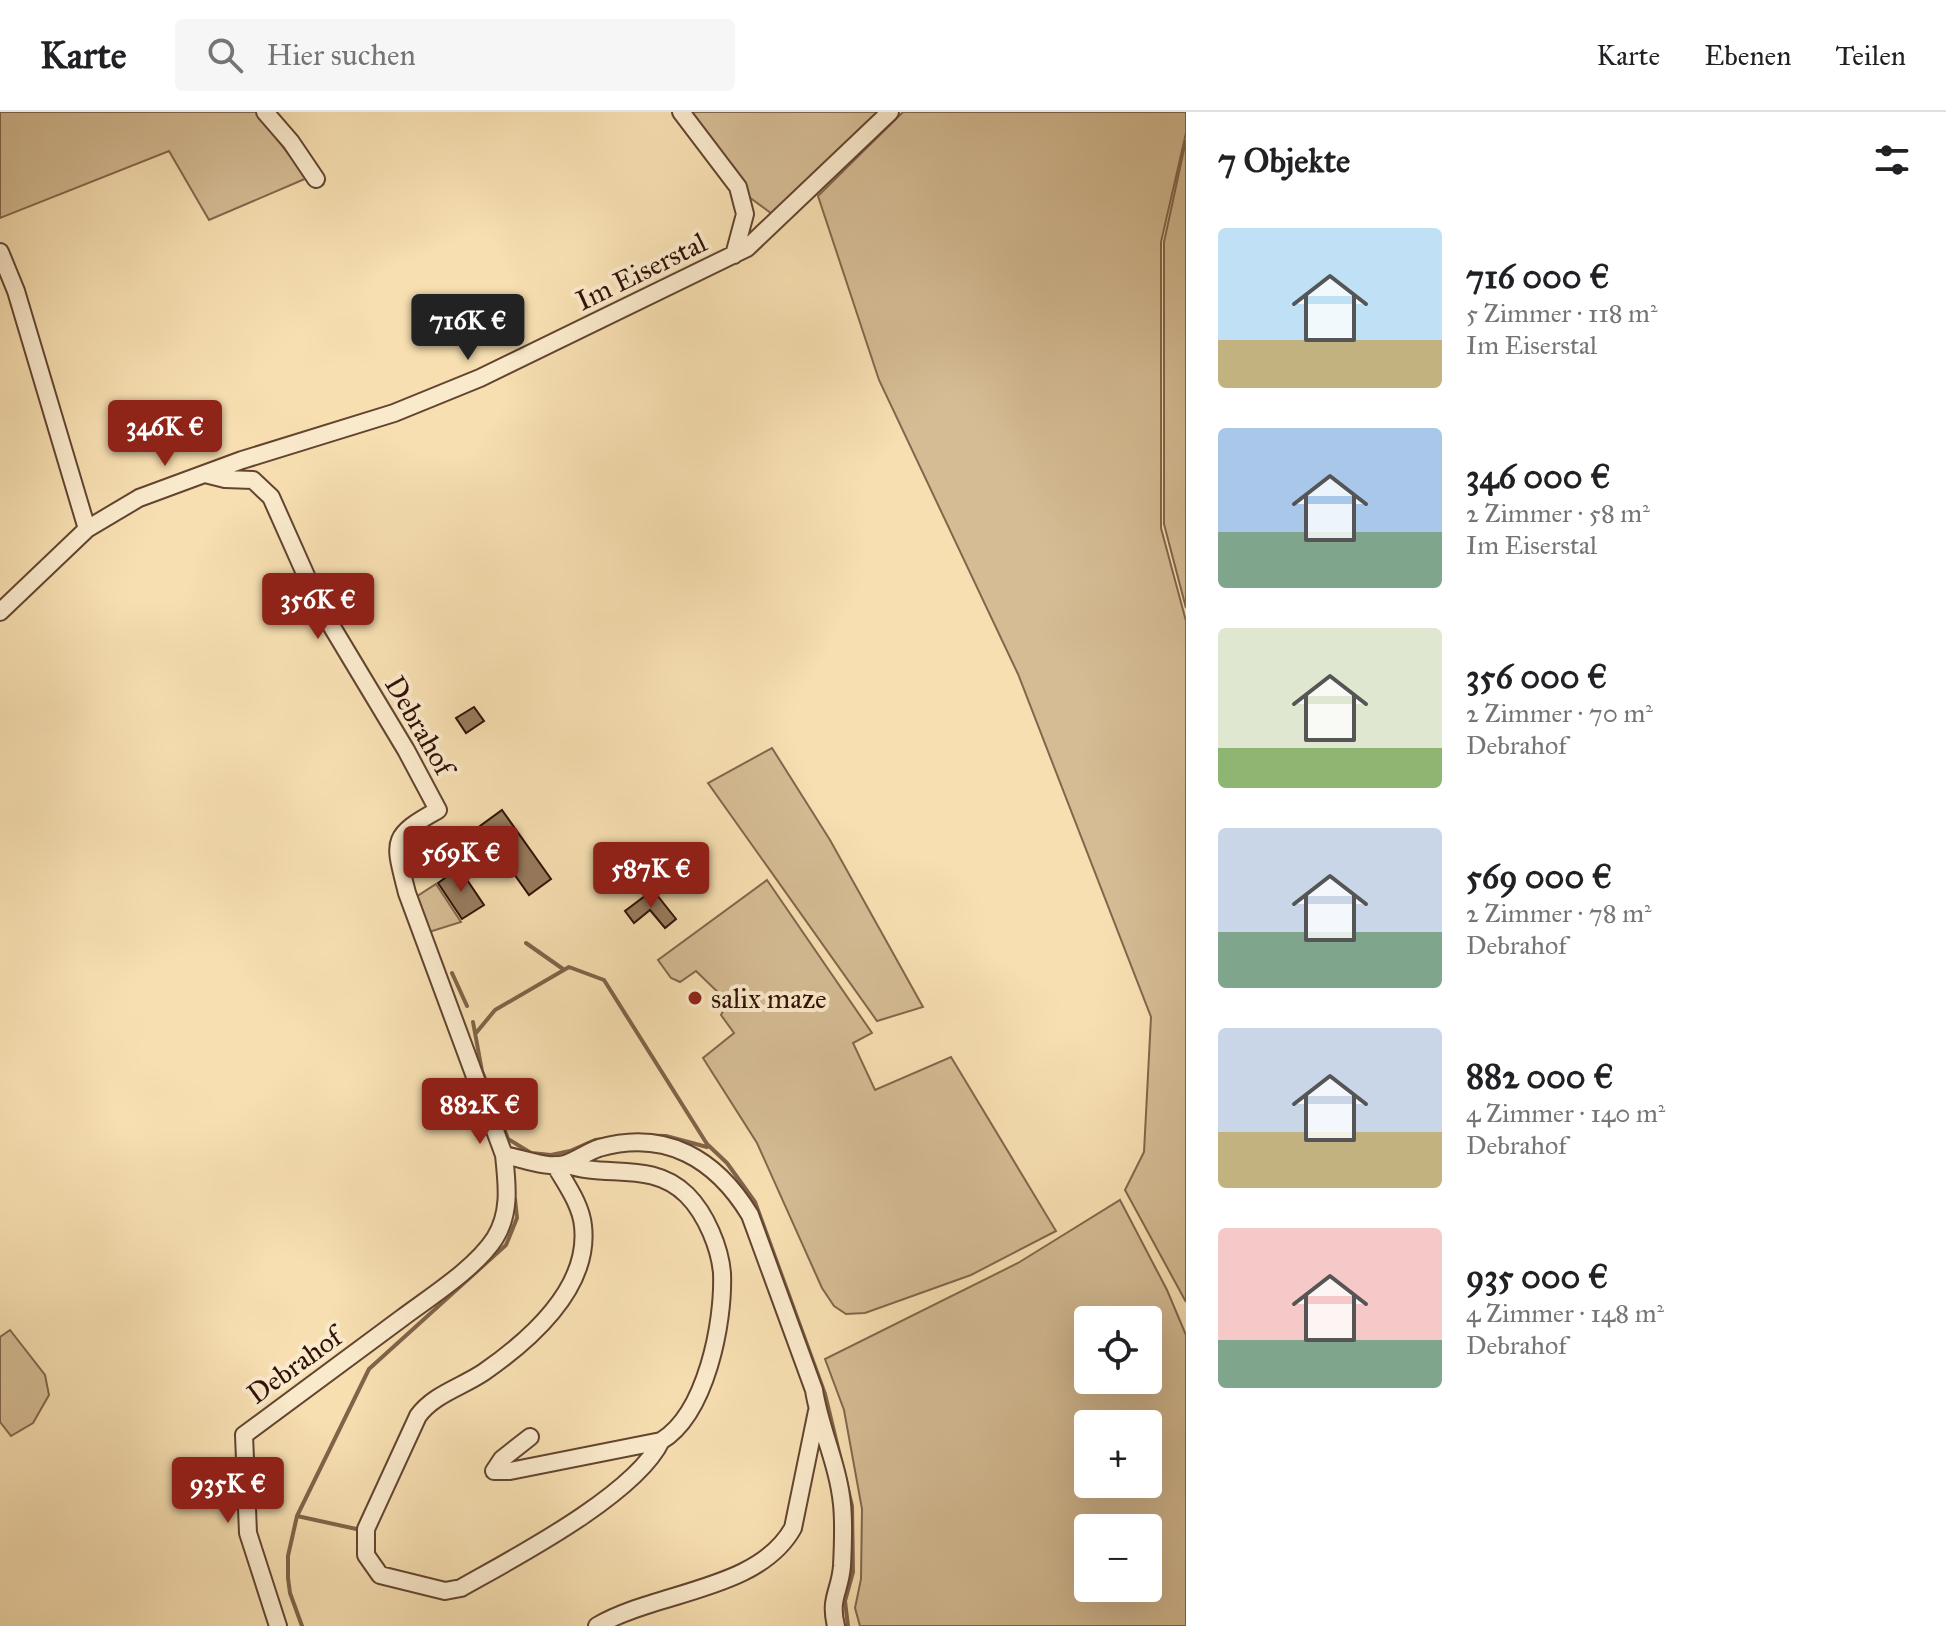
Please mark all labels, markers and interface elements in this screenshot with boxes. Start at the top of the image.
search box [175,19,735,91]
text: Karte [40,32,127,78]
icon: search [203,33,247,77]
text: Hier suchen [267,37,416,73]
text: Karte [1596,38,1660,73]
text: Ebenen [1704,38,1791,73]
text: Teilen [1835,38,1906,73]
icon: filters [1870,138,1914,182]
text: 7 Objekte [1218,140,1350,181]
street label: Im Eiserstal [570,225,713,318]
text: 716 000 € [1466,256,1610,297]
icon: home [1282,260,1378,356]
pin: 716K € [403,294,533,362]
text: 5 Zimmer · 118 m² [1466,297,1657,329]
text: 716K € [429,304,507,336]
text: Im Eiserstal [1466,329,1597,361]
pin: 346K € [100,400,230,468]
text: 346K € [126,410,204,442]
text: 346 000 € [1466,456,1611,497]
icon: home [1282,460,1378,556]
text: 2 Zimmer · 58 m² [1466,497,1650,529]
text: Im Eiserstal [1466,529,1597,561]
pin: 356K € [253,573,383,641]
text: 356K € [280,583,356,615]
text: 356 000 € [1466,656,1607,697]
icon: home [1282,660,1378,756]
street label: Debrahof [377,669,464,785]
text: 2 Zimmer · 70 m² [1466,697,1653,729]
text: Debrahof [1466,729,1567,761]
pin: 569K € [396,826,526,894]
text: 569K € [421,836,501,868]
pin: 587K € [586,842,716,910]
text: 587K € [611,852,691,884]
text: 569 000 € [1466,856,1612,897]
icon: home [1282,860,1378,956]
text: 2 Zimmer · 78 m² [1466,897,1652,929]
text: Debrahof [1466,929,1567,961]
place label: salix maze [711,981,827,1016]
marker: salix maze [686,989,704,1007]
text: 882 000 € [1466,1056,1614,1097]
icon: home [1282,1060,1378,1156]
pin: 882K € [415,1078,545,1146]
text: 882K € [440,1088,520,1120]
text: 4 Zimmer · 140 m² [1466,1097,1665,1129]
text: Debrahof [1466,1129,1567,1161]
text: 935 000 € [1466,1256,1608,1297]
icon: home [1282,1260,1378,1356]
text: 4 Zimmer · 148 m² [1466,1297,1664,1329]
map controls [1074,1306,1162,1602]
button: locate [1074,1306,1162,1394]
street label: Debrahof [240,1317,352,1412]
text: Debrahof [1466,1329,1567,1361]
button: + [1074,1410,1162,1498]
pin: 935K € [163,1457,293,1525]
text: 935K € [190,1467,266,1499]
button: − [1074,1514,1162,1602]

